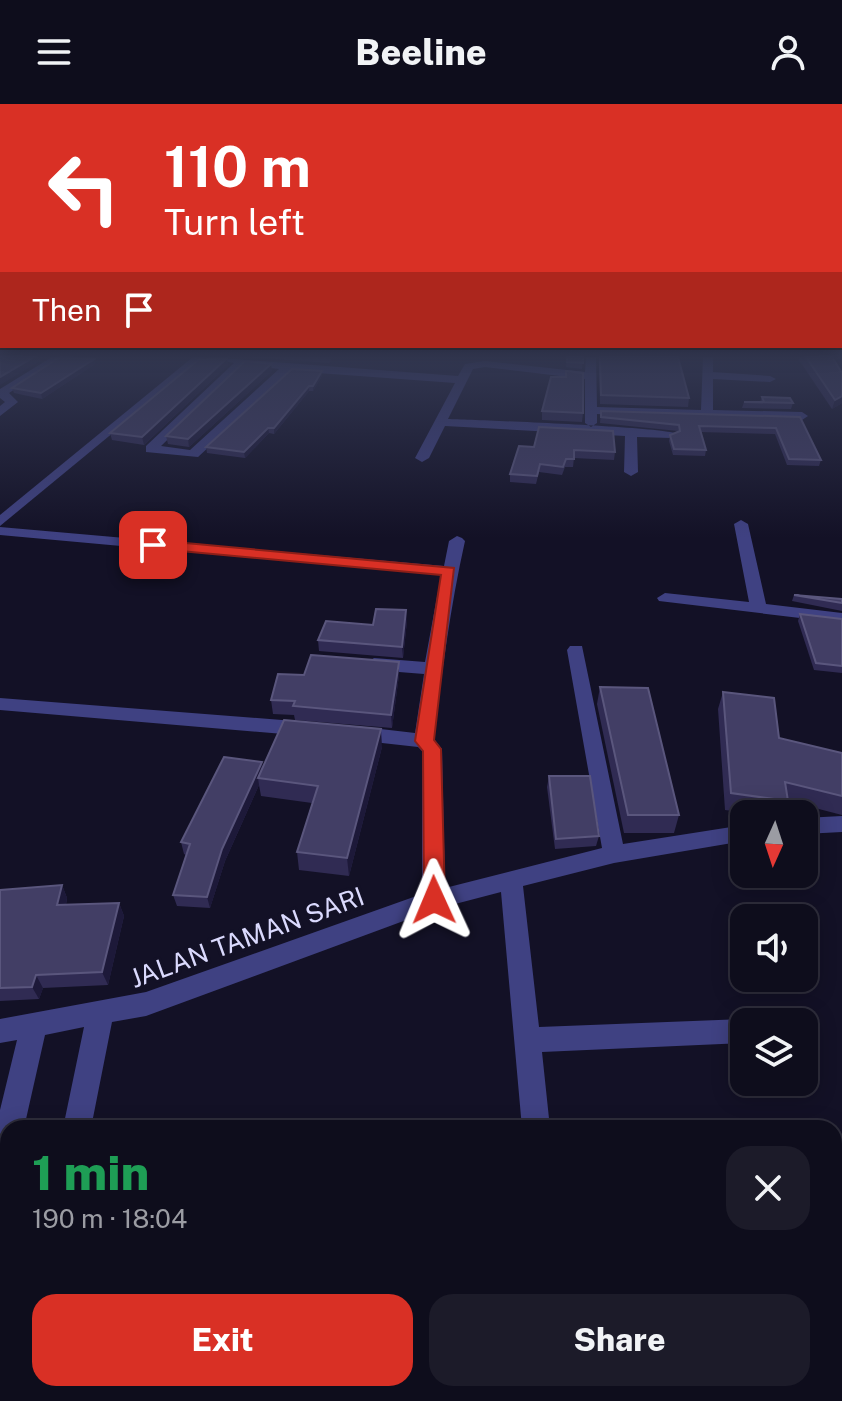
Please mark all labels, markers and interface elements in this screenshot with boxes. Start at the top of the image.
icon: menu [32,30,76,74]
icon: person [766,30,810,74]
text: Beeline [355,31,487,73]
text: 110 m [164,134,311,200]
icon: left [32,136,136,240]
text: Turn left [164,201,305,243]
icon: arrive [117,288,161,332]
text: Then [32,292,101,328]
pin [119,511,187,579]
icon: arrive [131,523,175,567]
north arrow [730,800,818,888]
map controls [730,800,818,1096]
position arrow [392,858,476,942]
street label: JALAN TAMAN SARI [126,880,368,994]
button: sound [730,904,818,992]
button: layers [730,1008,818,1096]
text: 1 min [32,1144,149,1201]
button: close [726,1146,810,1230]
text: 190 m · 18:04 [32,1203,187,1234]
button: Exit [32,1294,413,1386]
button: Share [429,1294,810,1386]

